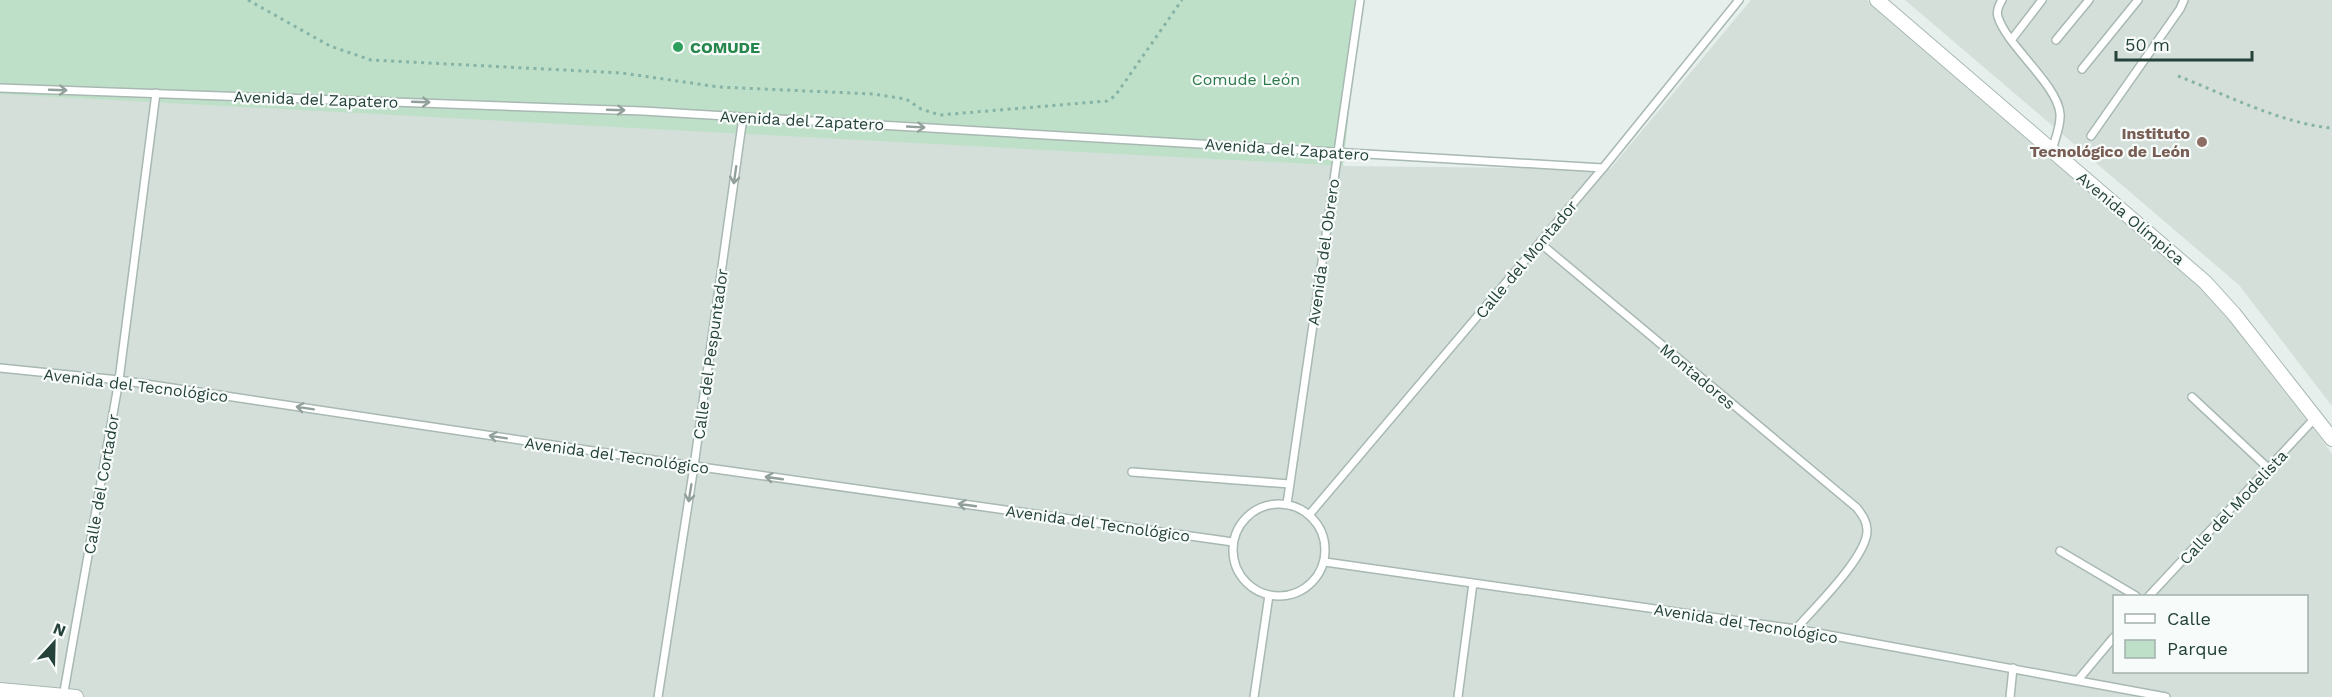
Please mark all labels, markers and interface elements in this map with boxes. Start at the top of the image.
scale bar [2116,24,2252,62]
text: 50 m [2125,34,2170,55]
place label: COMUDE [690,38,760,57]
marker: COMUDE [671,40,685,54]
park label: Comude León [1192,70,1300,89]
one-way arrow [48,84,68,96]
street label: Avenida del Zapatero [233,87,399,112]
one-way arrow [411,97,431,108]
one-way arrow [606,104,626,115]
street label: Avenida del Zapatero [719,107,885,134]
one-way arrow [905,122,925,133]
place label: Instituto Tecnológico de León [2029,124,2190,161]
street label: Avenida del Zapatero [1204,134,1370,165]
marker: Instituto Tecnológico de León [2195,135,2209,149]
one-way arrow [729,165,740,185]
street label: Avenida Olímpica [2073,168,2188,269]
street label: Avenida del Obrero [1304,177,1343,327]
street label: Calle del Montador [1471,196,1582,322]
street label: Calle del Pespuntador [689,267,732,441]
street label: Montadores [1656,339,1739,413]
street label: Avenida del Tecnológico [42,365,229,406]
one-way arrow [296,403,316,414]
street label: Calle del Cortador [80,412,123,556]
one-way arrow [489,431,509,442]
street label: Avenida del Tecnológico [524,433,710,478]
street label: Calle del Modelista [2176,446,2291,568]
one-way arrow [765,472,785,483]
one-way arrow [684,483,695,502]
one-way arrow [958,499,978,510]
street label: Avenida del Tecnológico [1005,501,1191,546]
legend [2113,595,2308,673]
street label: Avenida del Tecnológico [1653,600,1839,647]
text: Calle [2167,608,2211,629]
north arrow [24,613,84,673]
text: N [50,619,68,641]
text: Parque [2167,638,2228,659]

